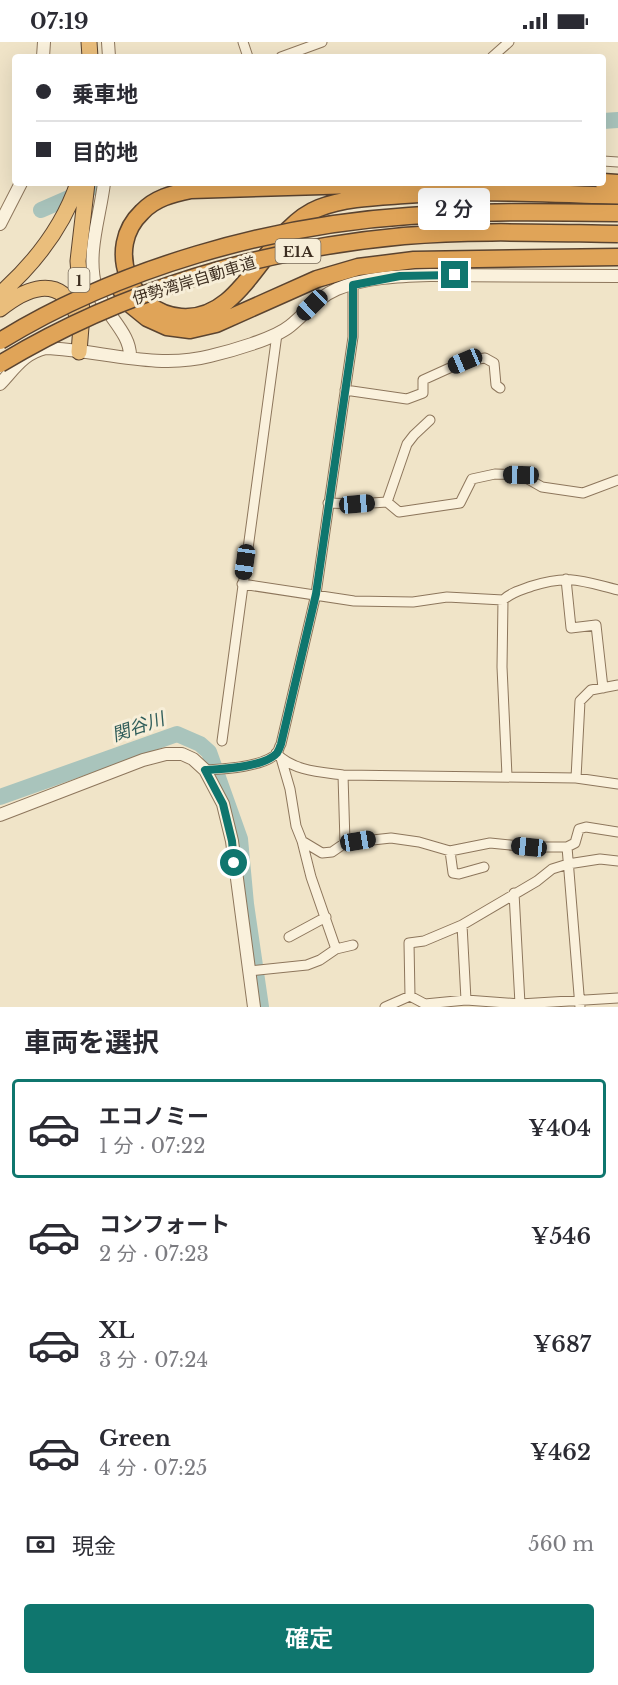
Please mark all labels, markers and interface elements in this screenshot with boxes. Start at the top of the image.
text: 07:19 [30,8,89,35]
text: 乗車地 [72,81,138,108]
text: 目的地 [72,139,138,166]
callout: 2 分 [419,188,491,230]
text: 2 分 [435,197,473,221]
road number: E1A [276,239,320,263]
street label: 伊勢湾岸自動車道 [130,252,258,308]
route end [441,261,468,288]
road number: 1 [68,268,90,292]
car [293,286,331,324]
car [445,346,485,376]
car [503,466,539,484]
car [338,493,376,515]
car [234,543,256,581]
water label: 関谷川 [109,707,169,746]
car [339,829,377,853]
car [510,836,548,858]
route start [220,849,247,876]
text: 車両を選択 [24,1026,159,1059]
icon: car [27,1102,81,1156]
text: エコノミー [99,1103,209,1130]
text: ¥404 [528,1115,591,1142]
text: 1 分 · 07:22 [99,1134,206,1158]
icon: car [27,1210,81,1264]
text: コンフォート [99,1211,230,1238]
text: ¥546 [531,1223,591,1250]
text: 2 分 · 07:23 [99,1242,209,1266]
text: XL [99,1317,134,1344]
icon: car [27,1318,81,1372]
text: ¥687 [533,1331,591,1358]
text: 3 分 · 07:24 [99,1348,208,1372]
text: Green [99,1425,171,1452]
icon: car [27,1426,81,1480]
text: ¥462 [530,1439,591,1466]
text: 4 分 · 07:25 [99,1456,207,1480]
icon: cash [24,1528,57,1561]
text: 560 m [528,1532,594,1556]
text: 現金 [72,1533,116,1560]
button: 確定 [24,1604,594,1673]

